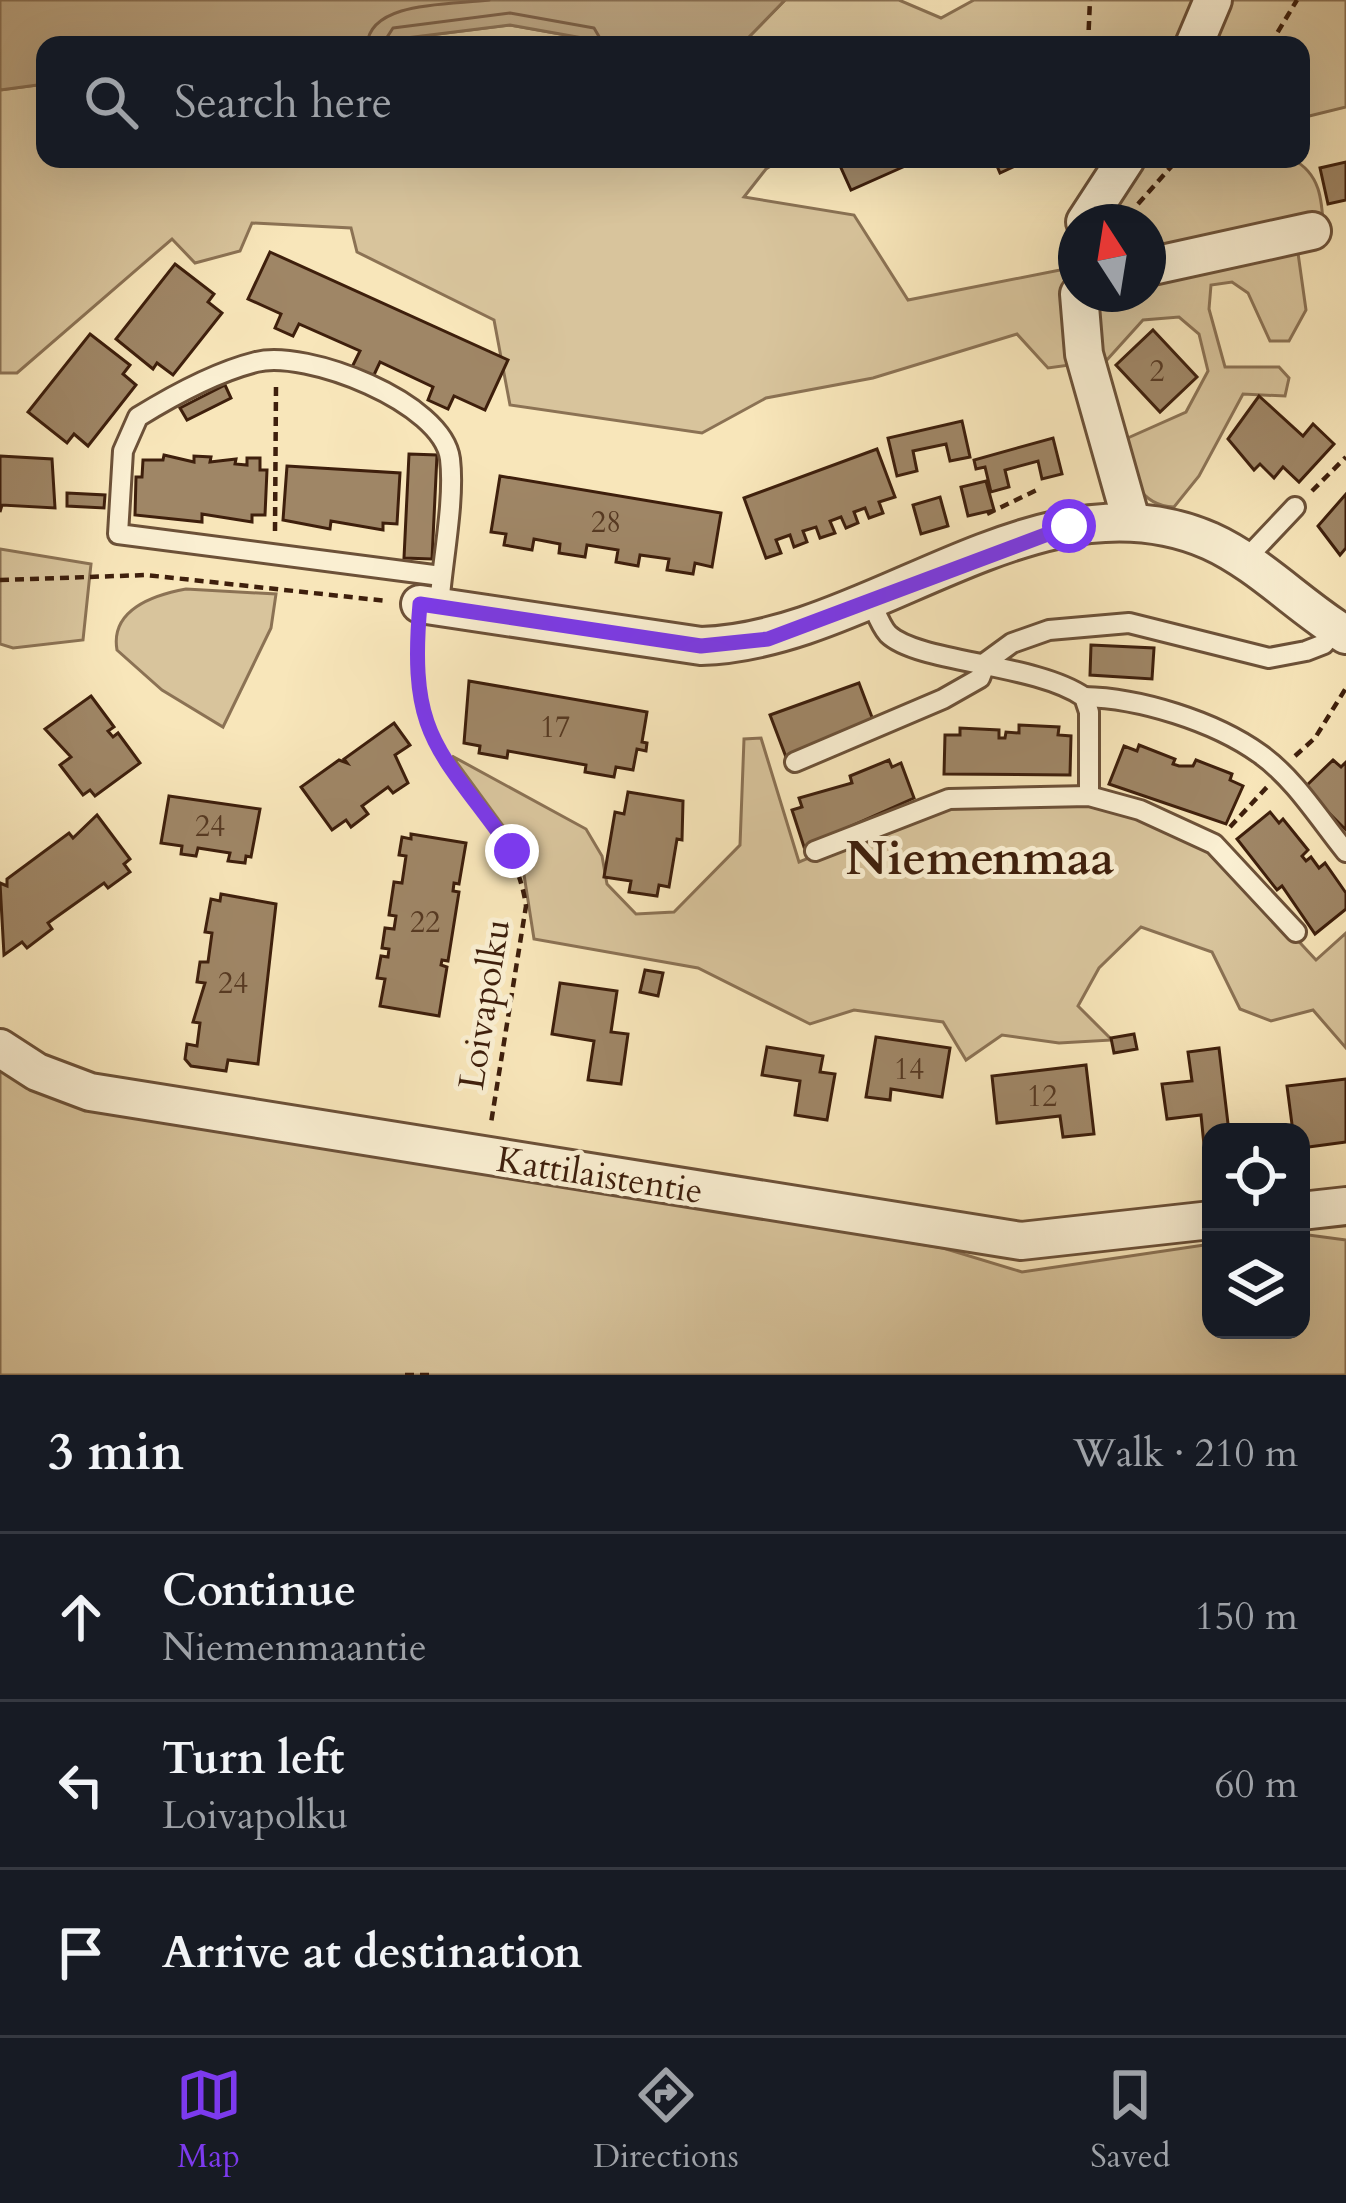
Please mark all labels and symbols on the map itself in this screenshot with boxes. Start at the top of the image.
north arrow [1058,204,1166,312]
house number: 2 [1149,351,1165,392]
route start [1042,499,1096,553]
house number: 28 [591,502,621,543]
house number: 17 [540,707,570,748]
house number: 24 [195,806,225,847]
route end [485,824,539,878]
district label: Niemenmaa [846,826,1115,891]
house number: 22 [410,902,440,943]
street label: Loivapolku [447,915,522,1093]
house number: 24 [218,963,248,1004]
house number: 14 [894,1049,924,1090]
house number: 12 [1027,1076,1057,1117]
street label: Kattilaistentie [493,1135,706,1216]

